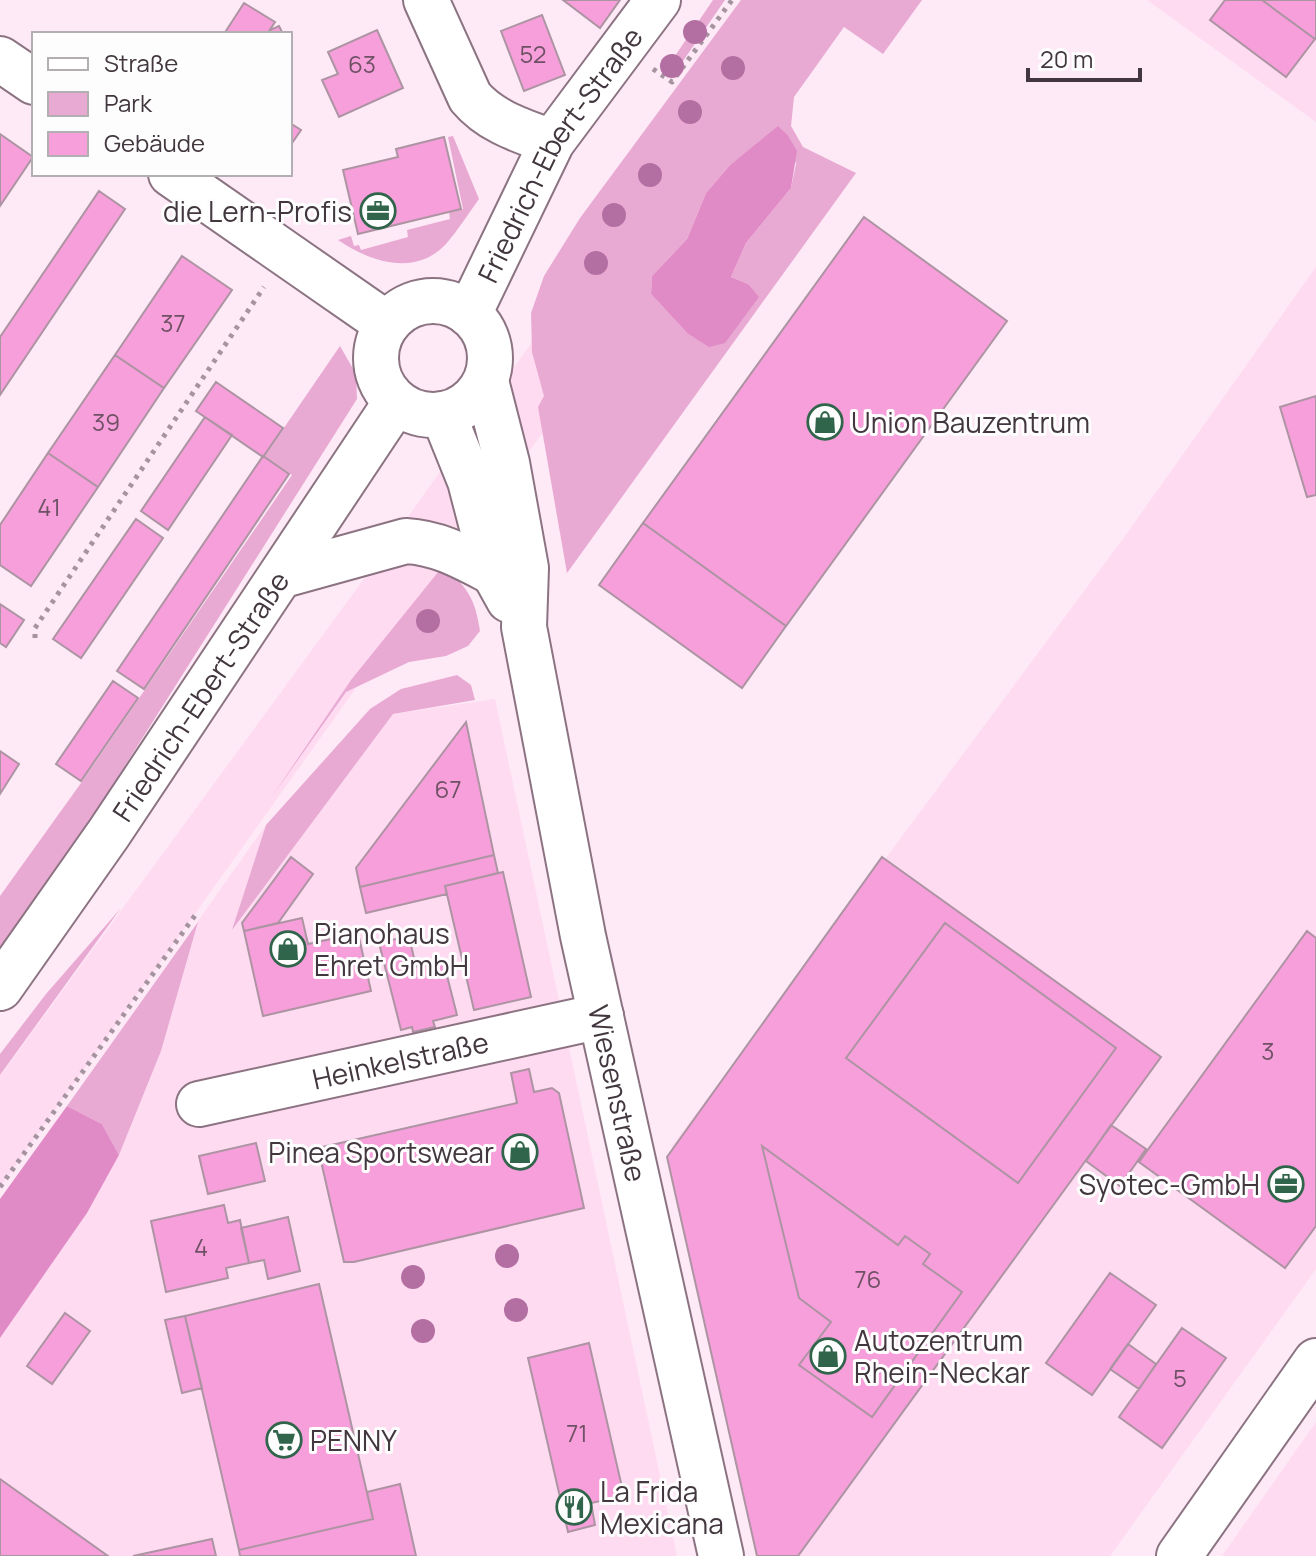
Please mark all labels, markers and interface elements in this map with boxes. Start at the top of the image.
street label: Friedrich-Ebert-Straße [468,19,651,289]
legend [32,32,292,176]
scale bar [1028,32,1140,82]
house number: 52 [520,37,546,70]
text: 20 m [1040,42,1093,75]
text: Straße [104,46,178,79]
house number: 63 [348,47,376,80]
text: Park [104,86,153,119]
text: Gebäude [104,126,205,159]
place label: die Lern-Profis [163,192,352,230]
office icon: die Lern-Profis [359,192,397,230]
house number: 37 [160,306,186,339]
shop icon: Union Bauzentrum [806,403,844,441]
place label: Union Bauzentrum [851,403,1090,441]
house number: 39 [92,405,120,438]
house number: 41 [37,490,61,523]
street label: Friedrich-Ebert-Straße [103,564,297,829]
house number: 67 [435,772,461,805]
place label: Pianohaus Ehret GmbH [314,914,469,984]
shop icon: Pianohaus Ehret GmbH [269,930,307,968]
street label: Wiesenstraße [580,1001,656,1185]
street label: Heinkelstraße [309,1022,492,1098]
house number: 3 [1261,1034,1275,1067]
place label: Pinea Sportswear [268,1133,494,1171]
shop icon: Pinea Sportswear [501,1133,539,1171]
place label: Syotec-GmbH [1079,1165,1260,1203]
office icon: Syotec-GmbH [1267,1165,1305,1203]
house number: 4 [194,1230,208,1263]
house number: 76 [855,1262,881,1295]
place label: Autozentrum Rhein-Neckar [854,1321,1030,1391]
shop icon: Autozentrum Rhein-Neckar [809,1337,847,1375]
house number: 5 [1173,1361,1187,1394]
house number: 71 [566,1416,588,1449]
supermarket icon: PENNY [265,1421,303,1459]
place label: PENNY [310,1421,397,1459]
place label: La Frida Mexicana [600,1472,724,1542]
restaurant icon: La Frida Mexicana [555,1488,593,1526]

